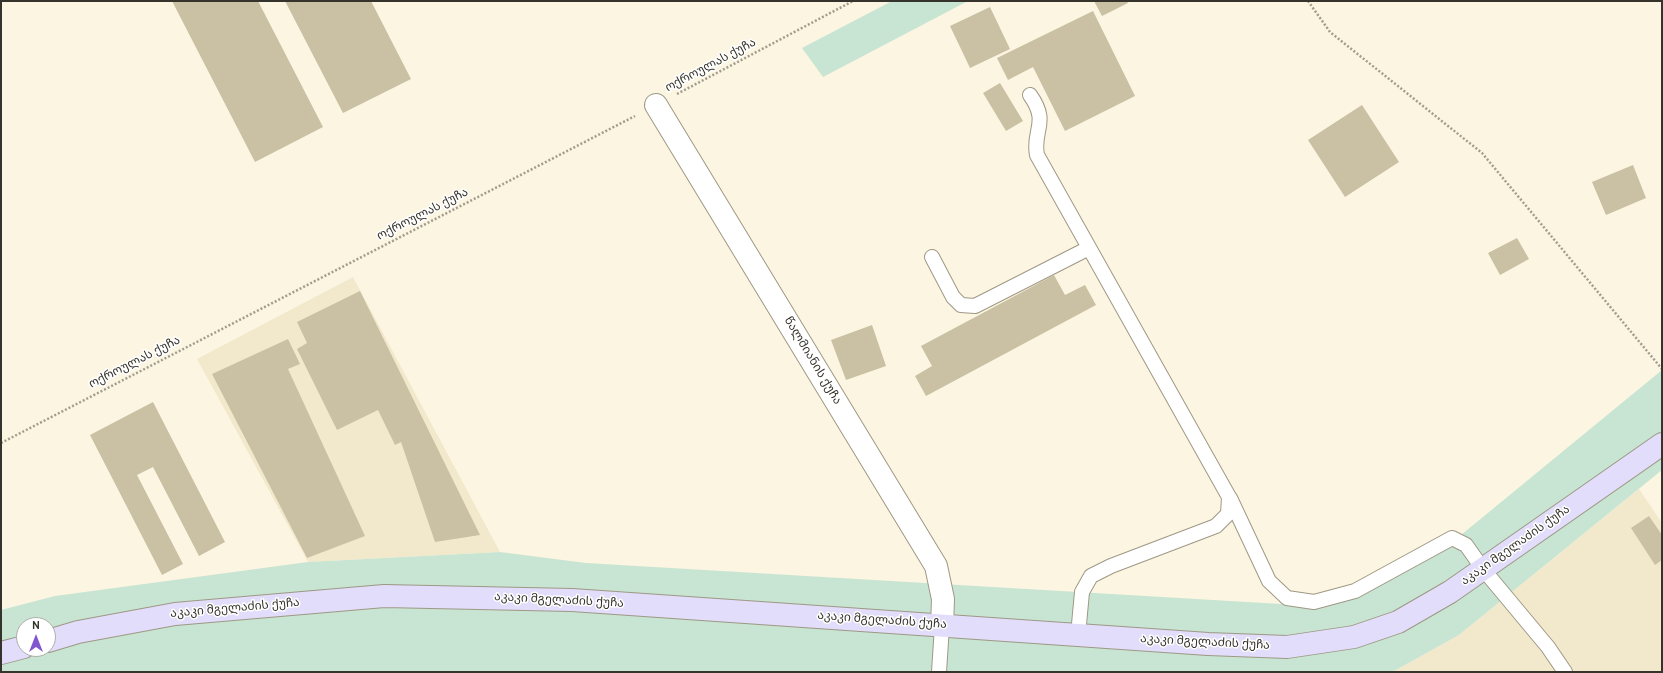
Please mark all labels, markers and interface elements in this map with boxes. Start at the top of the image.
street label: ოქროულას ქუჩა [663,36,759,96]
street label: ოქროულას ქუჩა [375,186,471,244]
street label: წალმიანის ქუჩა [780,314,844,408]
street label: ოქროულას ქუჩა [87,334,183,392]
street label: აკაკი მგელაძის ქუჩა [1459,503,1573,589]
street label: აკაკი მგელაძის ქუჩა [494,590,624,612]
street label: აკაკი მგელაძის ქუჩა [170,596,300,622]
street label: აკაკი მგელაძის ქუჩა [817,609,947,633]
north arrow [16,617,56,657]
text: N [32,619,40,633]
street label: აკაკი მგელაძის ქუჩა [1140,632,1270,654]

